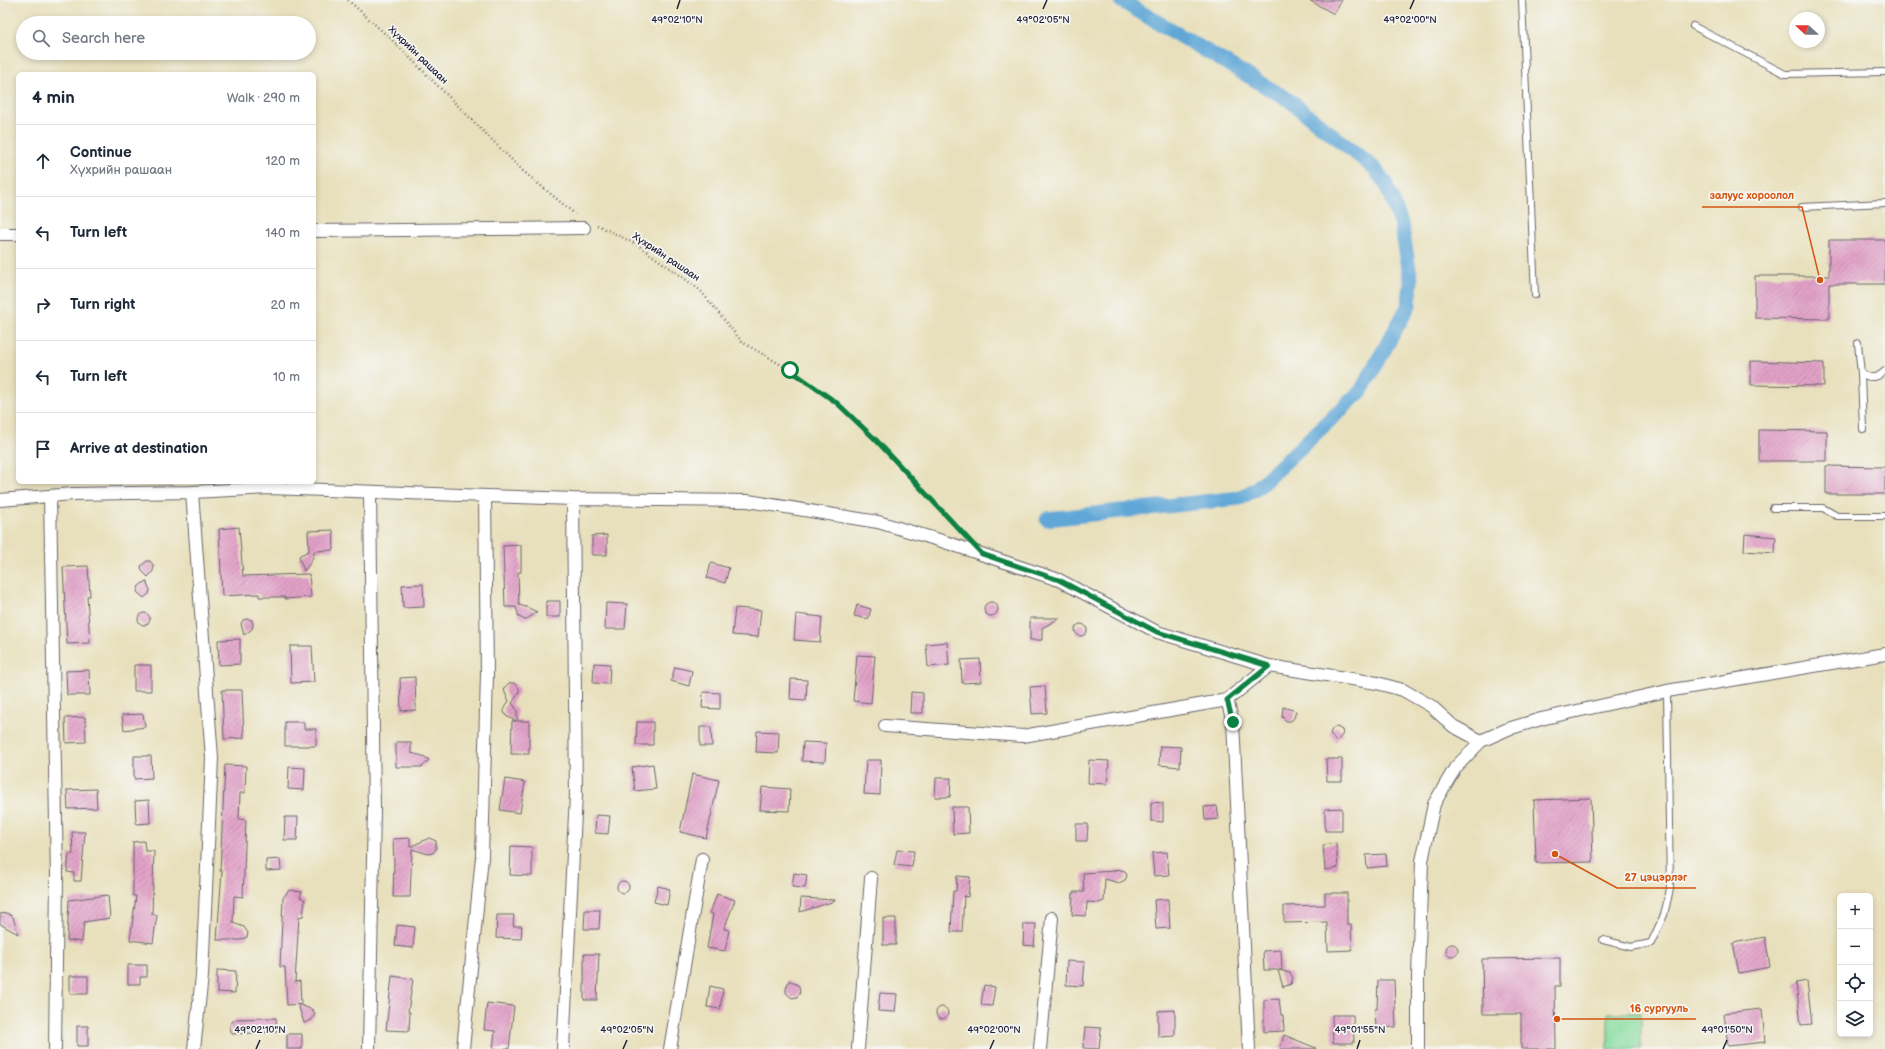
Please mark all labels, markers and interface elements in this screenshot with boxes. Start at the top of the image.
north arrow [1789,12,1825,48]
text: 49°02'10"N [651,14,703,26]
text: 49°02'05"N [1016,14,1070,26]
text: 49°02'00"N [1383,14,1437,26]
search box [16,16,316,60]
street label: Хүхрийн рашаан [386,23,450,87]
icon: search [30,27,52,49]
text: Search here [62,29,145,48]
text: 4 min [32,88,75,108]
text: Walk · 290 m [227,90,300,106]
text: Continue [70,143,132,162]
icon: ahead [32,150,54,172]
text: 120 m [265,153,300,169]
text: Хүхрийн рашаан [70,162,172,178]
callout: залуус хороолол [1702,184,1802,207]
text: залуус хороолол [1710,189,1794,202]
icon: left [32,222,54,244]
text: Turn left [70,223,127,242]
text: 140 m [265,225,300,241]
street label: Хүхрийн рашаан [630,230,702,284]
icon: right [32,294,54,316]
text: Turn right [70,295,135,314]
text: 20 m [270,297,300,313]
route start [781,361,799,379]
icon: left [32,366,54,388]
text: Turn left [70,367,127,386]
text: 10 m [273,369,300,385]
icon: arrive [32,438,54,460]
text: Arrive at destination [70,439,208,458]
route end [1224,713,1242,731]
callout: 27 цэцэрлэг [1617,865,1696,888]
text: 27 цэцэрлэг [1625,871,1688,884]
map controls [1837,893,1873,1037]
button: + [1837,893,1873,929]
button: − [1837,929,1873,965]
button: locate [1837,965,1873,1001]
callout: 16 сургууль [1622,996,1696,1019]
button: layers [1837,1001,1873,1037]
text: 16 сургууль [1630,1002,1689,1015]
text: 49°02'10"N [234,1024,286,1036]
text: 49°02'05"N [600,1024,654,1036]
text: 49°02'00"N [967,1024,1021,1036]
text: 49°01'55"N [1334,1024,1386,1036]
text: 49°01'50"N [1701,1024,1753,1036]

